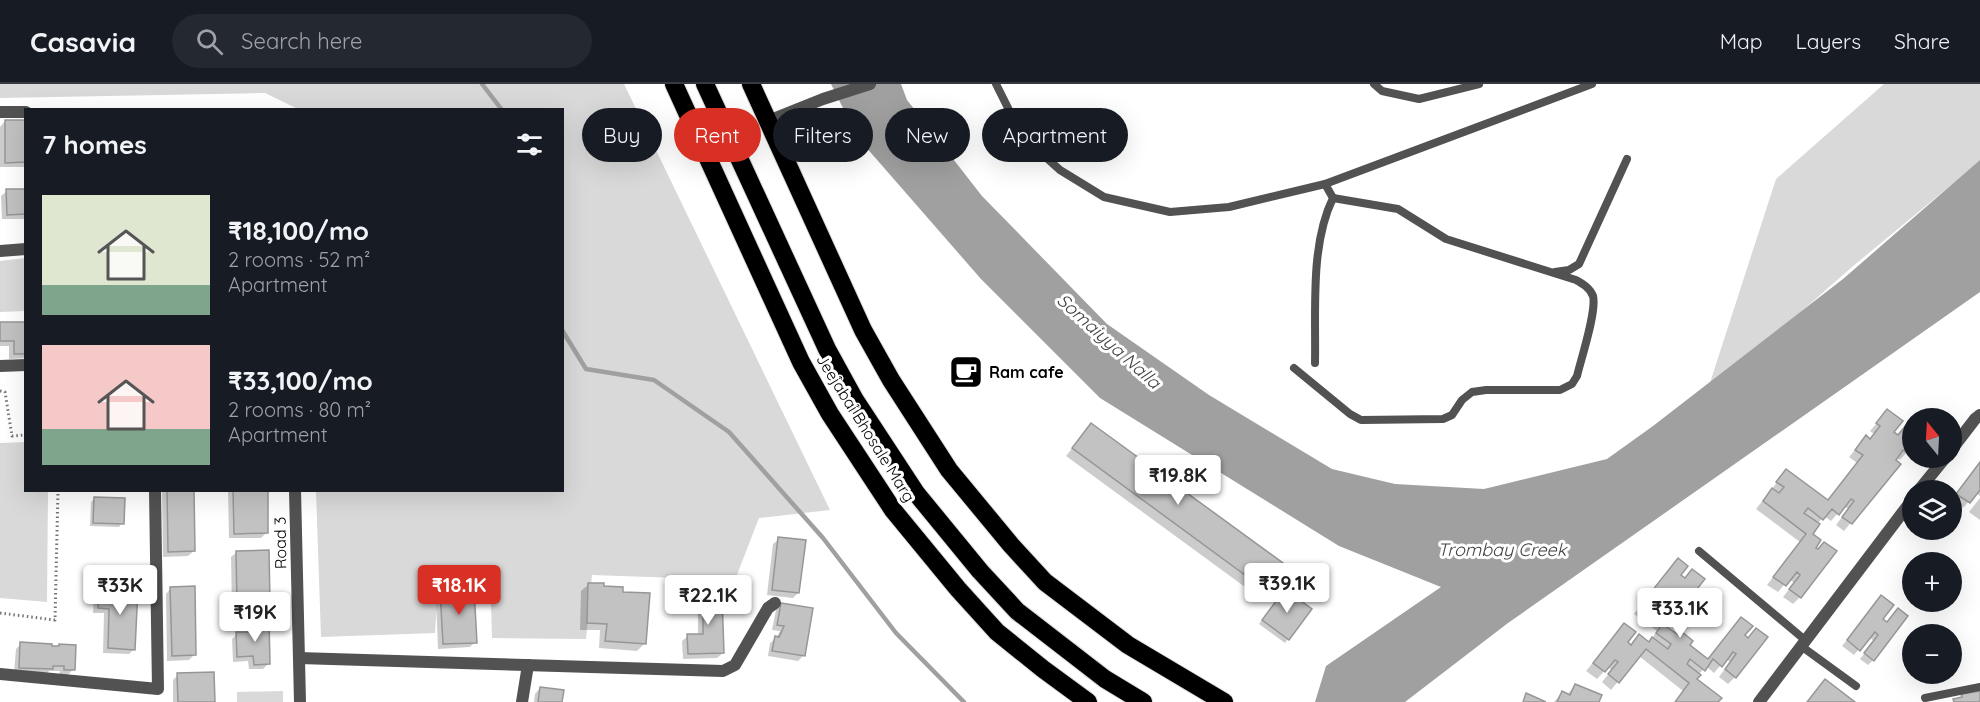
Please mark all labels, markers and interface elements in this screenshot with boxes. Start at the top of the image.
search box [172,14,592,68]
text: Casavia [30,24,136,59]
icon: search [193,25,226,58]
text: Search here [241,27,363,55]
text: Map [1720,28,1763,54]
text: Layers [1796,28,1861,54]
text: Share [1894,28,1950,54]
chip: Buy [582,108,662,162]
chip: Rent [674,108,761,162]
chip: Filters [773,108,873,162]
chip: New [885,108,970,162]
chip: Apartment [982,108,1128,162]
text: 7 homes [42,128,147,161]
icon: filters [513,128,546,161]
text: ₹18,100/mo [228,214,369,247]
icon: home [90,219,162,291]
text: 2 rooms · 52 m² [228,247,370,272]
text: Apartment [228,272,328,297]
water label: Somaiyya Nalla [1052,288,1166,394]
street label: Jeejabai Bhosale Marg [812,350,920,506]
cafe icon: Ram cafe [948,354,984,390]
place label: Ram cafe [989,362,1064,382]
text: ₹33,100/mo [228,364,373,397]
icon: home [90,369,162,441]
text: 2 rooms · 80 m² [228,397,371,422]
north arrow [1902,408,1962,468]
map controls [1902,408,1962,684]
text: Apartment [228,422,328,447]
pin: ₹19.8K [1129,455,1227,506]
text: ₹19.8K [1149,462,1207,487]
button: layers [1902,480,1962,540]
street label: Road 3 [270,517,290,569]
water label: Trombay Creek [1438,538,1568,561]
button: + [1902,552,1962,612]
pin: ₹39.1K [1238,563,1336,614]
pin: ₹33K [84,565,156,616]
pin: ₹18.1K [410,565,508,616]
text: ₹39.1K [1258,570,1316,595]
text: ₹33K [97,572,143,597]
text: ₹18.1K [432,572,486,597]
pin: ₹22.1K [659,575,757,626]
text: ₹22.1K [679,582,737,607]
pin: ₹33.1K [1631,588,1729,639]
pin: ₹19K [219,592,291,643]
text: ₹33.1K [1651,595,1709,620]
text: ₹19K [233,599,277,624]
button: − [1902,624,1962,684]

